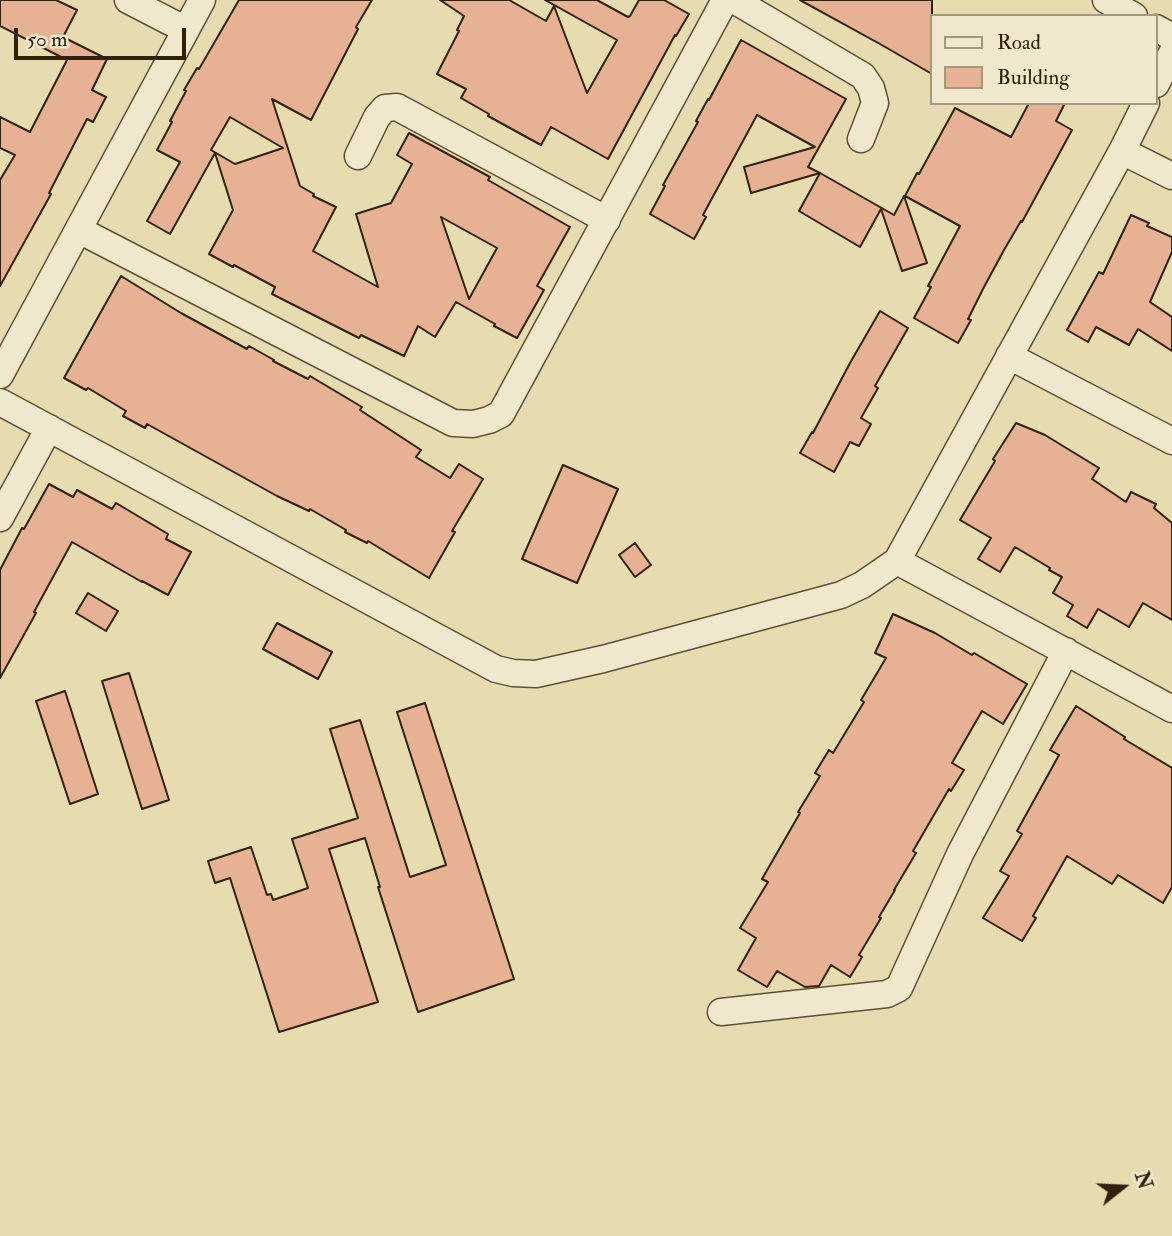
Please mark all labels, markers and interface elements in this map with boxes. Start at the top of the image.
scale bar [18,14,189,58]
legend [930,14,1158,105]
text: 50 m [27,26,68,53]
text: Road [997,29,1041,56]
text: Building [997,64,1070,91]
north arrow [1088,1152,1158,1222]
text: N [1129,1169,1157,1192]

